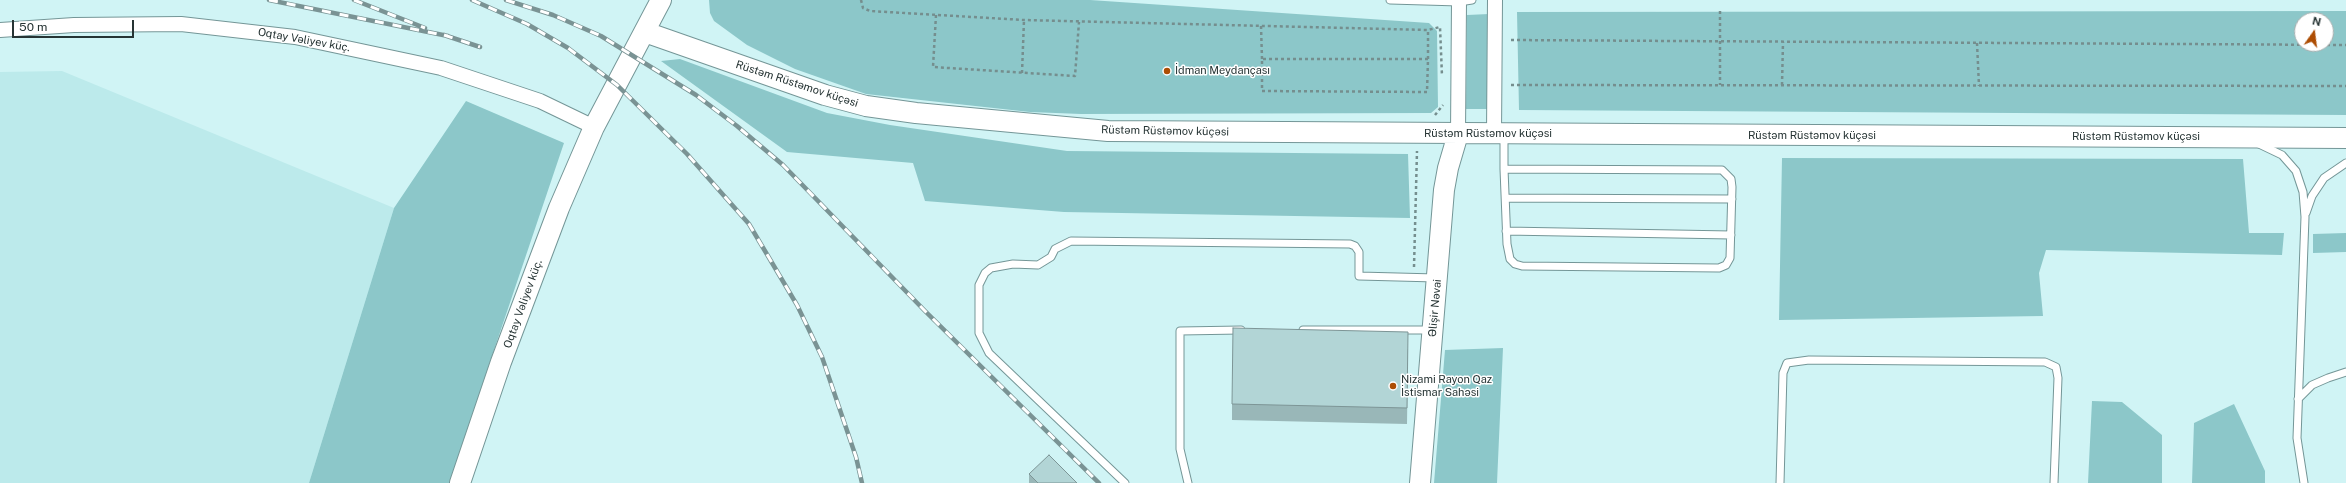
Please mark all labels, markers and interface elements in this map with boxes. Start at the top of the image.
scale bar [14,12,136,38]
north arrow [2294,12,2334,52]
text: N [2311,14,2322,28]
text: 50 m [19,20,47,34]
street label: Oqtay Vəliyev küç. [257,25,351,55]
street label: Rüstəm Rüstəmov küçəsi [734,58,860,110]
place label: İdman Meydançası [1175,64,1270,78]
marker: İdman Meydançası [1162,66,1172,76]
street label: Rüstəm Rüstəmov küçəsi [1101,123,1229,139]
street label: Rüstəm Rüstəmov küçəsi [1424,127,1552,141]
street label: Rüstəm Rüstəmov küçəsi [1748,129,1876,143]
street label: Rüstəm Rüstəmov küçəsi [2072,130,2200,144]
street label: Oqtay Vəliyev küç. [501,258,545,350]
street label: Əlişir Nəvai [1426,279,1444,337]
place label: Nizami Rayon Qaz İstismar Sahəsi [1401,373,1492,399]
marker: Nizami Rayon Qaz İstismar Sahəsi [1388,381,1398,391]

